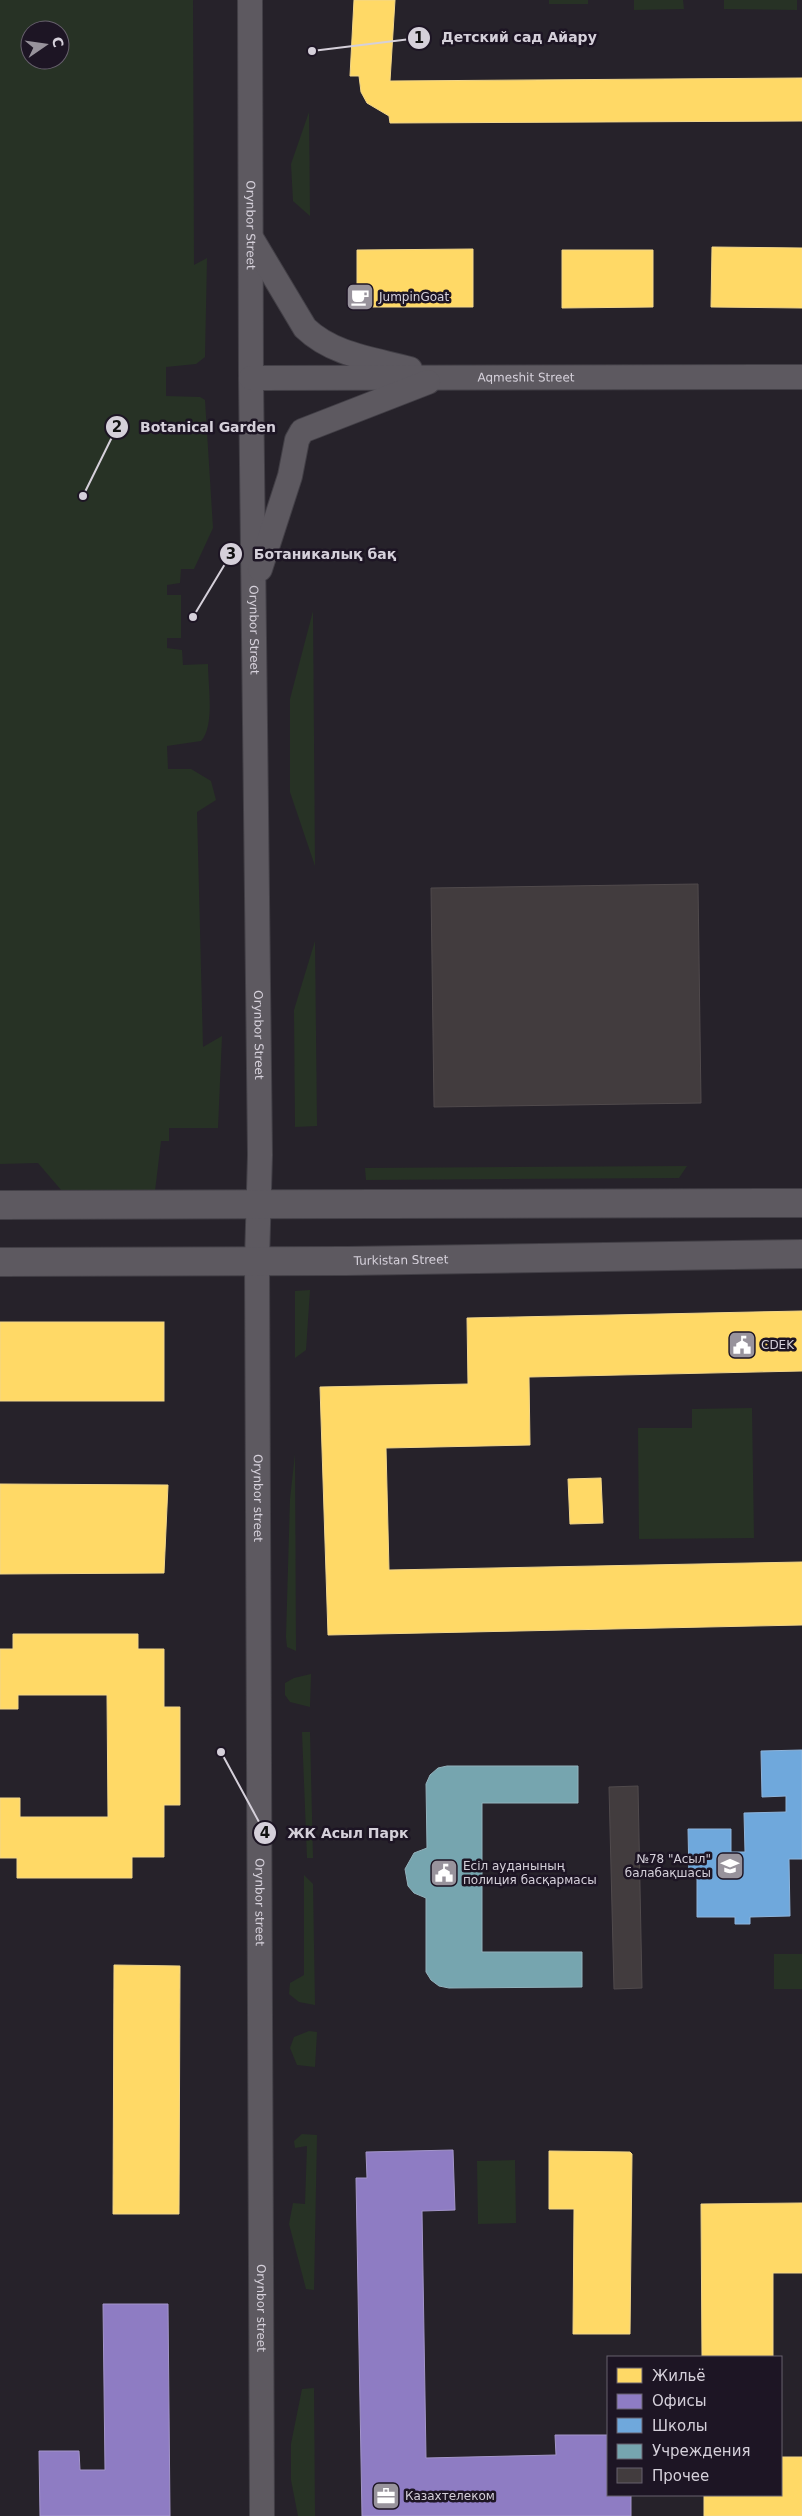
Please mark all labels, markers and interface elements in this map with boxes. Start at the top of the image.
north arrow [20,20,70,70]
callout: Детский сад Айару [406,23,607,52]
text: 1 [414,29,424,47]
text: Детский сад Айару [441,29,597,45]
text: С [49,35,67,49]
street label: Orynbor Street [243,180,258,270]
cafe icon: JumpinGoat [345,282,375,312]
place label: JumpinGoat [378,290,449,304]
street label: Aqmeshit Street [477,370,575,385]
callout: Botanical Garden [105,412,286,441]
text: 2 [112,418,122,436]
text: Botanical Garden [140,419,276,435]
callout: Ботаникалық бақ [219,539,406,568]
text: 3 [226,545,236,563]
text: Ботаникалық бақ [254,546,397,562]
street label: Orynbor Street [246,585,261,675]
street label: Orynbor Street [251,990,266,1080]
street label: Turkistan Street [353,1252,449,1268]
public building icon: CDEK [727,1330,757,1360]
place label: CDEK [761,1338,795,1352]
street label: Orynbor street [251,1454,265,1542]
callout: ЖК Асыл Парк [252,1819,418,1848]
text: 4 [260,1824,270,1842]
text: ЖК Асыл Парк [287,1825,409,1841]
school or university icon: №78 "Асыл" балабақшасы [715,1851,745,1881]
place label: №78 "Асыл" балабақшасы [625,1852,711,1880]
street label: Orynbor street [252,1858,267,1946]
public building icon: Есіл ауданының полиция басқармасы [429,1858,459,1888]
place label: Есіл ауданының полиция басқармасы [463,1859,597,1887]
street label: Orynbor street [254,2264,268,2352]
legend [607,2356,782,2496]
text: Жильё [652,2367,706,2385]
text: Офисы [652,2392,706,2410]
text: Школы [652,2417,708,2435]
text: Учреждения [652,2442,750,2460]
text: Прочее [652,2467,709,2485]
office icon: Казахтелеком [371,2481,401,2511]
place label: Казахтелеком [405,2489,495,2503]

